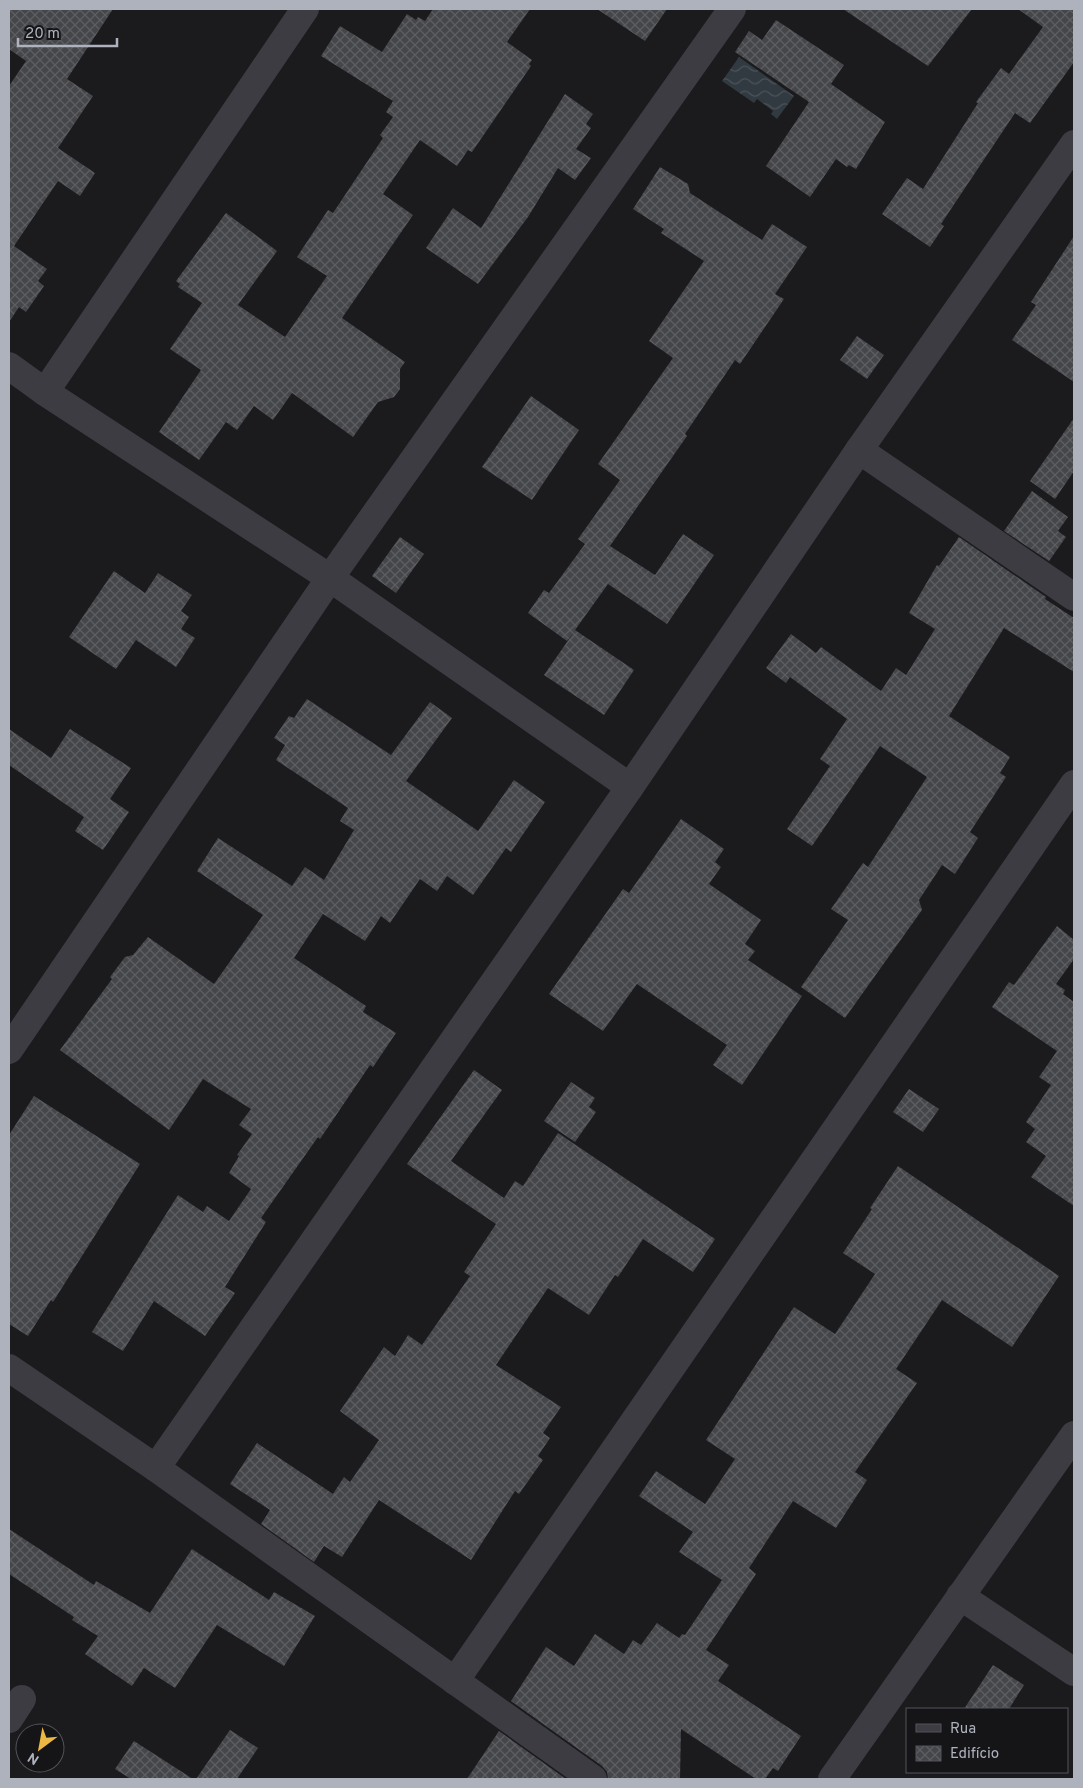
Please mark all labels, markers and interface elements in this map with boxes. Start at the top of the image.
scale bar [18,15,116,47]
text: 20 m [25,25,60,44]
legend [906,1708,1068,1773]
text: Rua [950,1720,976,1739]
north arrow [15,1723,65,1773]
text: Edifício [950,1745,999,1764]
text: N [25,1748,43,1768]

